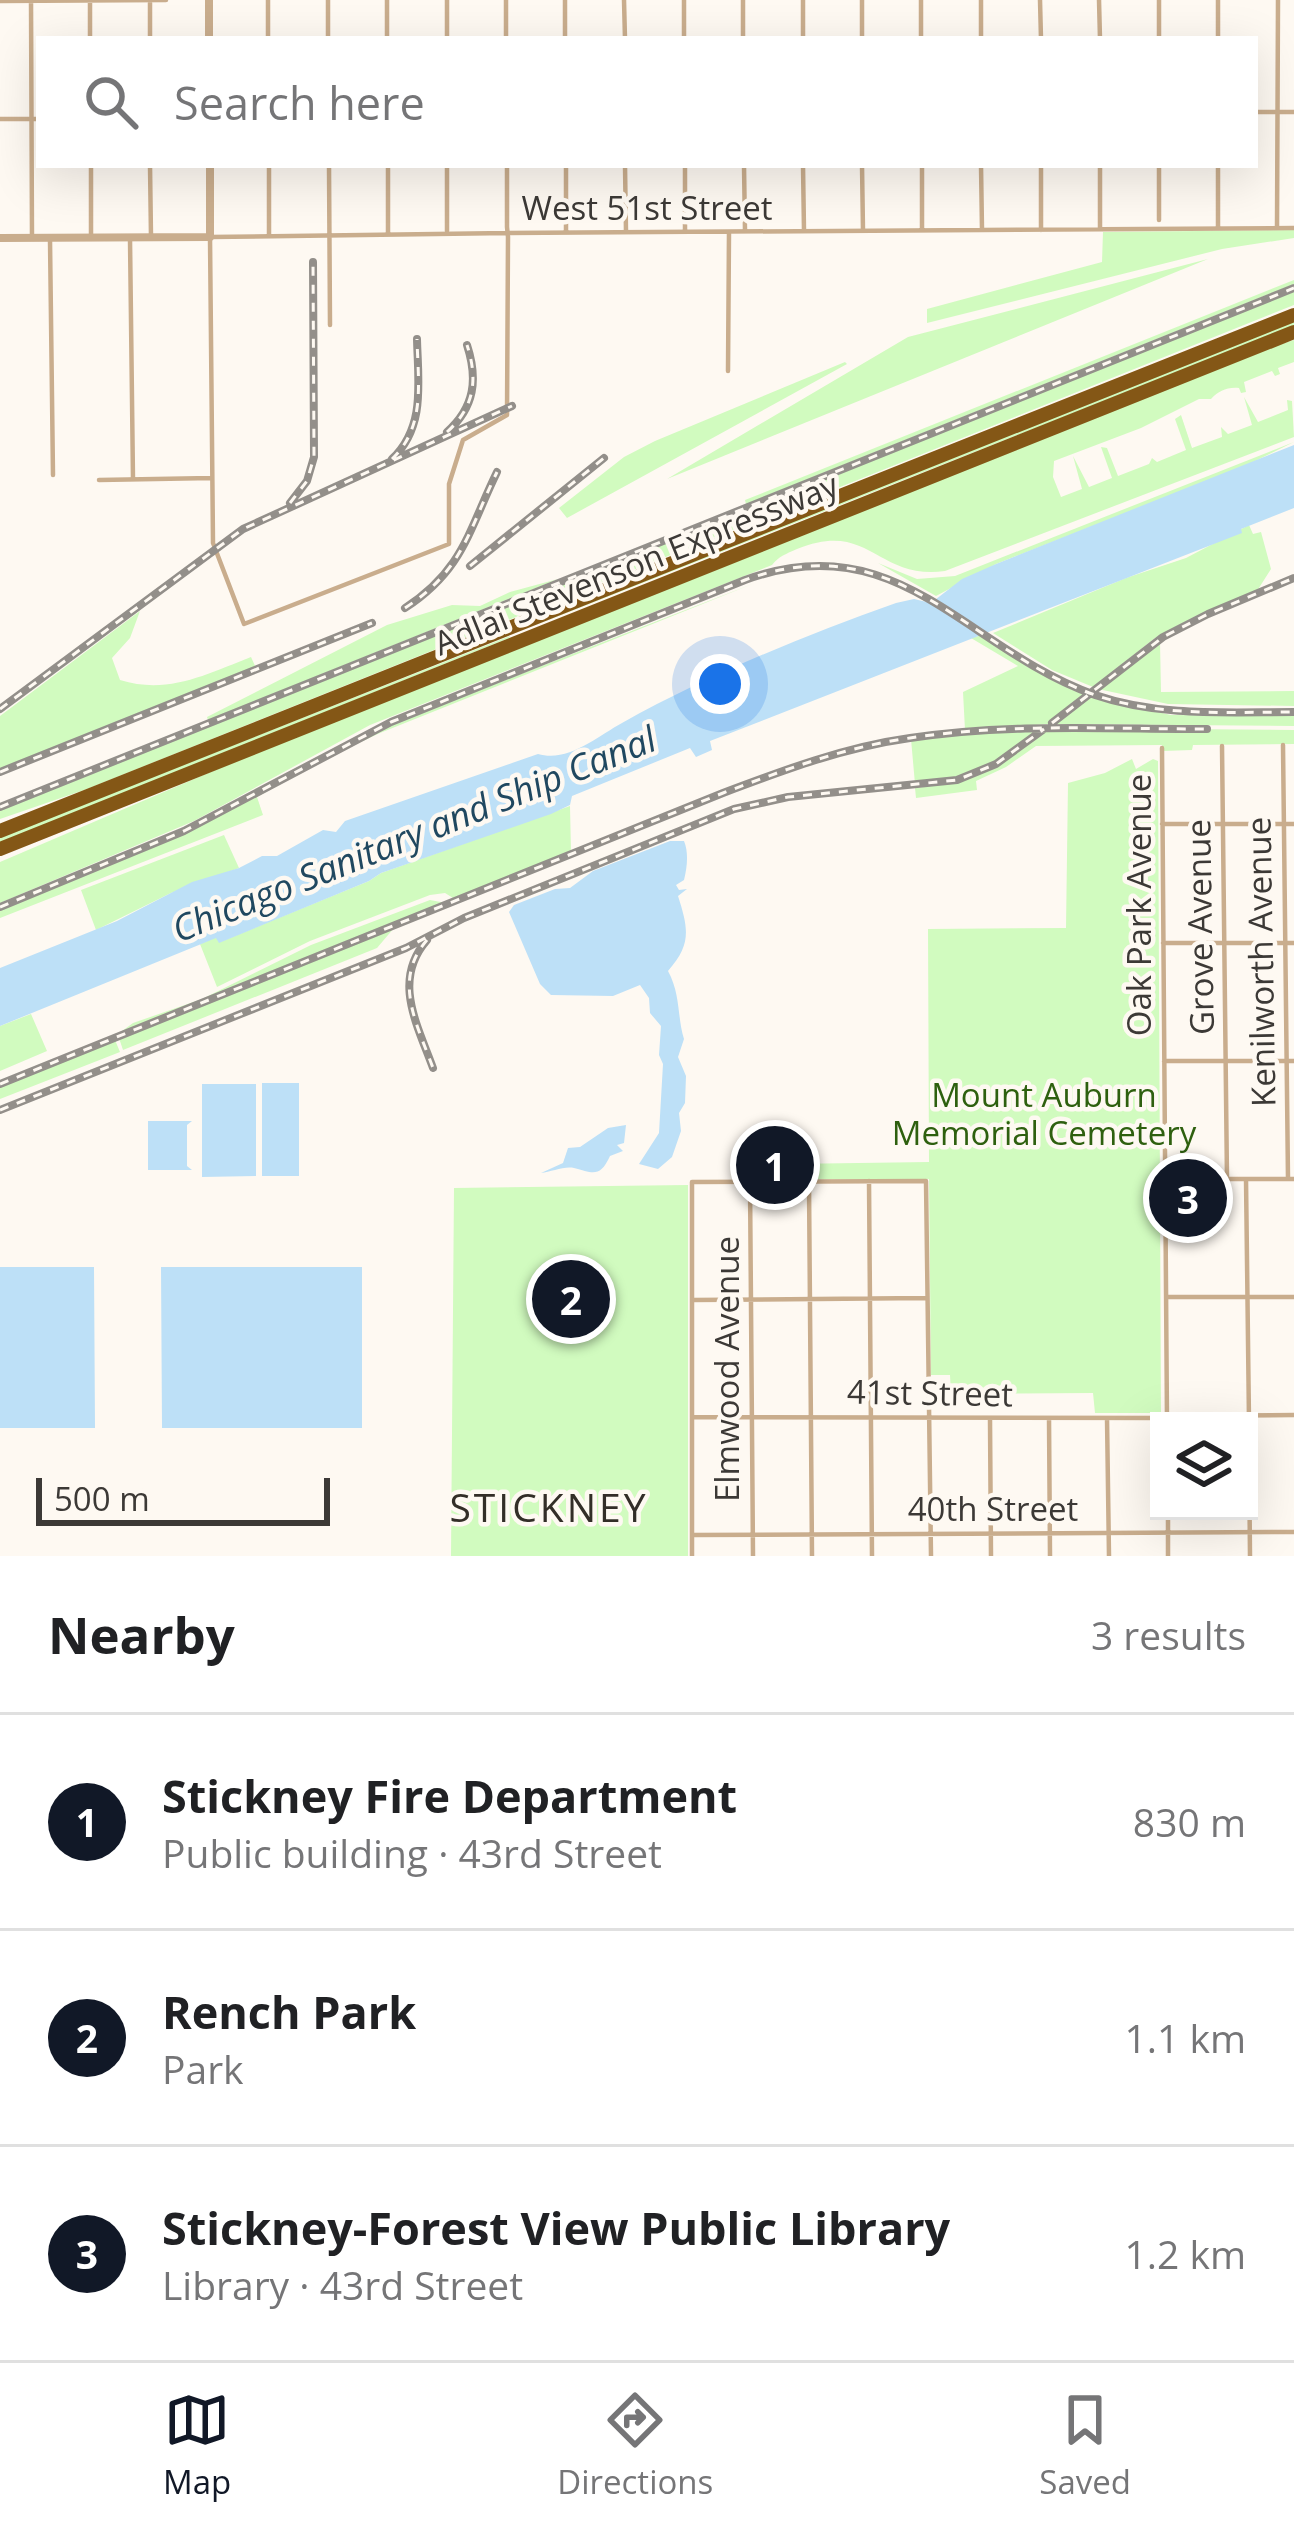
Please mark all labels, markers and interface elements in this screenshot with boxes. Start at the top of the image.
search box [36,36,1258,168]
icon: search [78,69,144,135]
text: Search here [174,72,425,133]
street label: West 51st Street [521,185,773,230]
street label: Adlai Stevenson Expressway [427,462,845,665]
your location [690,654,750,714]
water label: Chicago Sanitary and Ship Canal [165,714,664,953]
street label: Oak Park Avenue [1116,774,1161,1036]
street label: Kenilworth Avenue [1235,817,1286,1107]
street label: Grove Avenue [1175,819,1224,1035]
park label: Mount Auburn Memorial Cemetery [892,1072,1197,1155]
pin: 1 [736,1120,814,1210]
pin: 3 [1149,1153,1227,1243]
street label: Elmwood Avenue [704,1236,749,1502]
pin: 2 [532,1254,610,1344]
street label: 41st Street [847,1369,1013,1416]
map controls [1150,1412,1258,1520]
button: layers [1150,1412,1258,1520]
scale bar [36,1472,330,1525]
text: 500 m [54,1476,150,1521]
district label: STICKNEY [449,1480,649,1533]
street label: 40th Street [908,1486,1078,1531]
text: Nearby [48,1599,235,1669]
text: 3 results [1091,1608,1246,1661]
text: Stickney Fire Department [162,1765,737,1826]
text: 1 [76,1795,98,1848]
text: 830 m [1133,1795,1246,1848]
text: Public building · 43rd Street [162,1826,662,1879]
text: Rench Park [162,1981,416,2042]
text: 2 [76,2011,98,2064]
text: 1.1 km [1124,2011,1246,2064]
text: Park [162,2042,244,2095]
text: Stickney-Forest View Public Library [162,2197,950,2258]
text: 3 [76,2227,98,2280]
text: 1.2 km [1124,2227,1246,2280]
text: Library · 43rd Street [162,2258,523,2311]
tab: Map [163,2387,231,2504]
tab: Directions [557,2387,713,2504]
tab: Saved [1039,2387,1131,2504]

